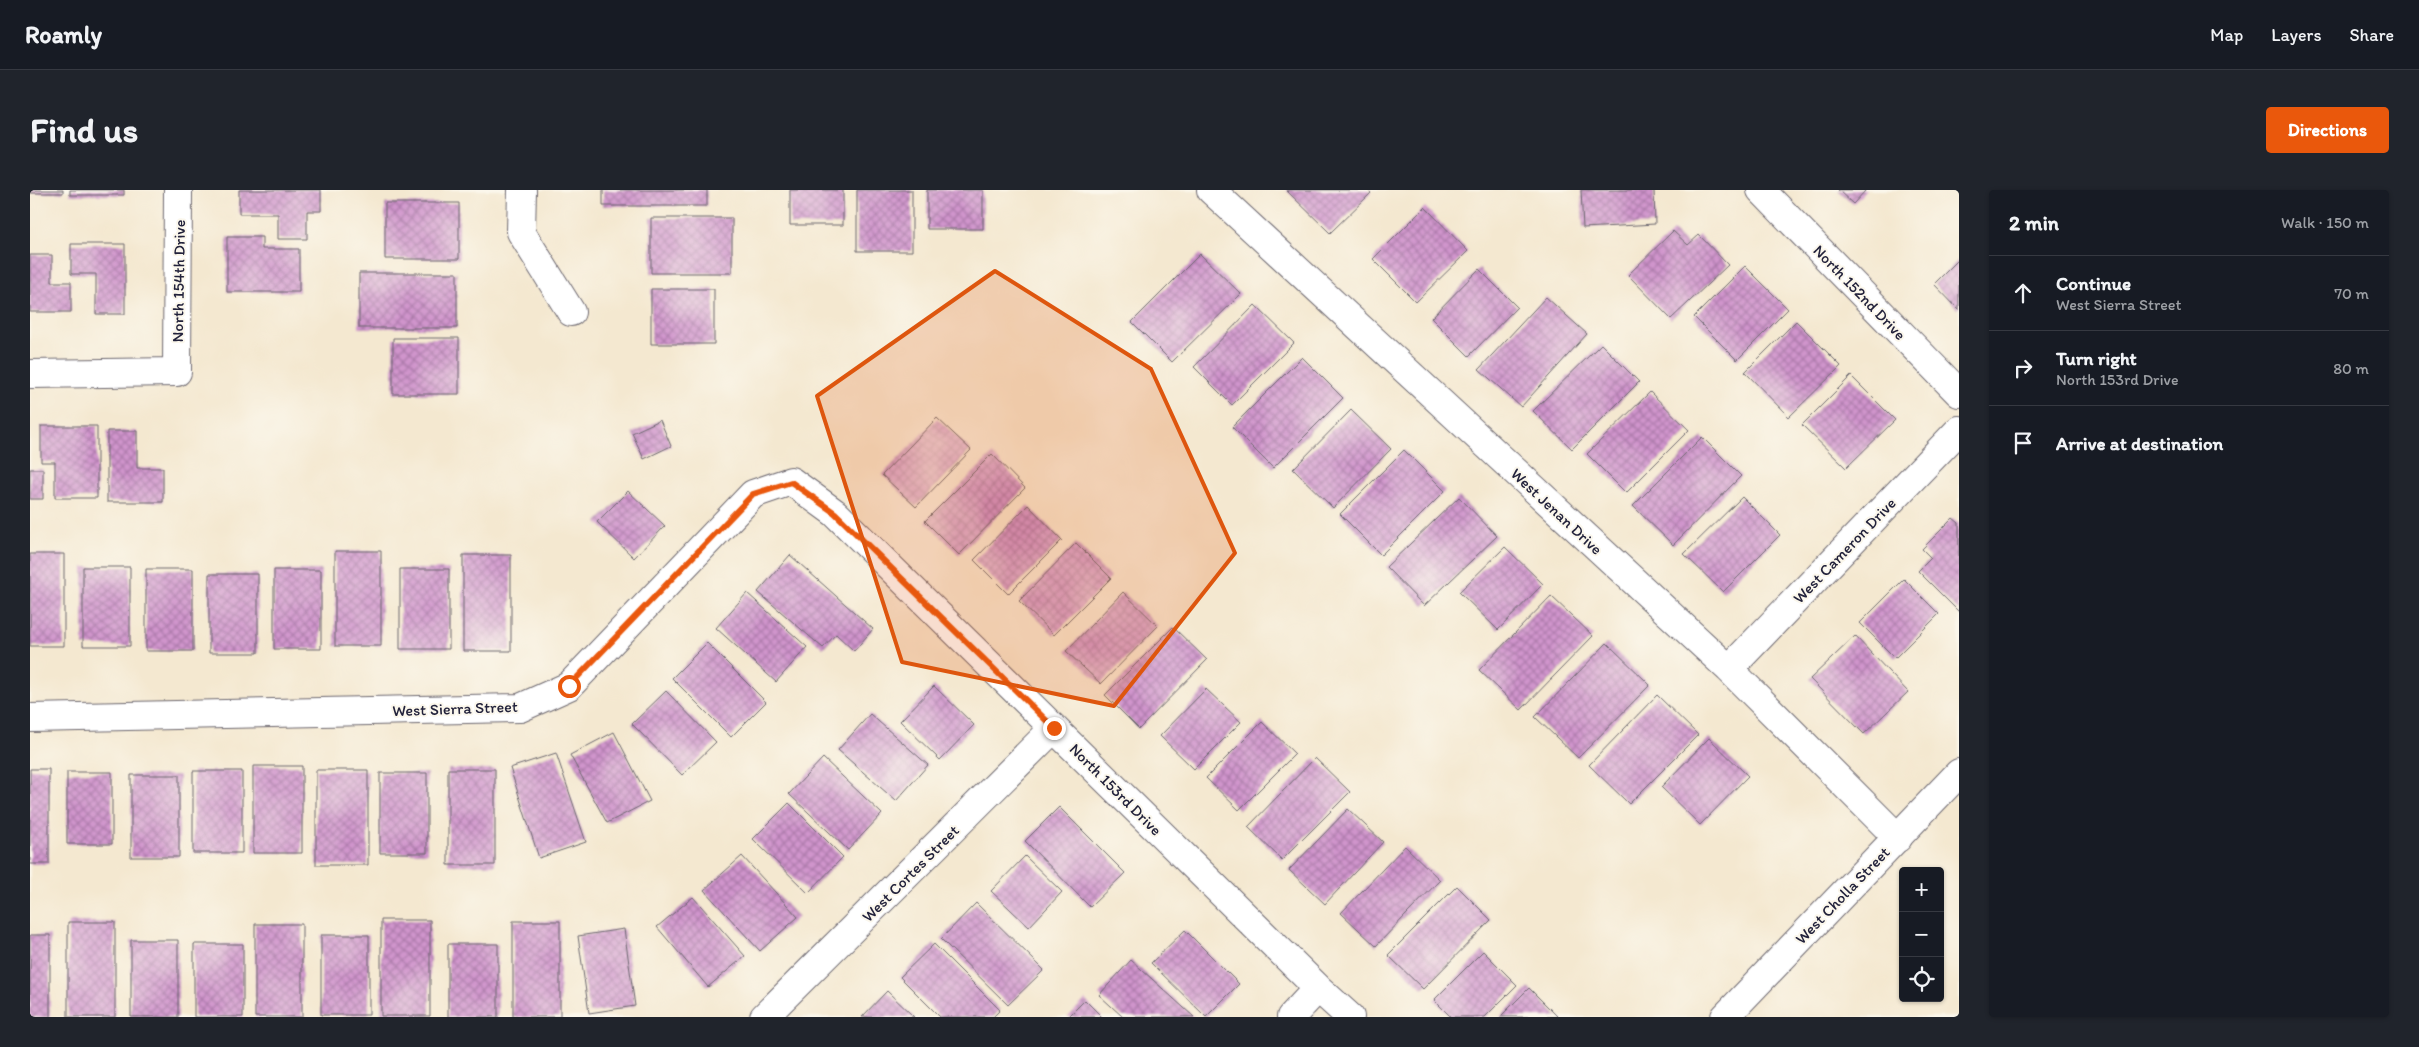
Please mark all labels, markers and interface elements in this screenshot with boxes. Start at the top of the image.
text: Roamly [25,20,102,49]
text: Map [2210,24,2243,46]
text: Layers [2271,24,2321,46]
text: Share [2349,24,2394,46]
button: Directions [2266,107,2389,153]
text: Find us [30,109,138,151]
text: 2 min [2009,210,2059,235]
text: Walk · 150 m [2281,213,2369,232]
street label: North 154th Drive [168,219,189,343]
street label: North 152nd Drive [1809,241,1910,344]
text: Continue [2056,272,2131,295]
icon: ahead [2009,279,2037,307]
text: 70 m [2334,284,2369,303]
text: West Sierra Street [2056,295,2182,314]
text: Turn right [2056,347,2137,370]
icon: right [2009,354,2037,382]
text: 80 m [2333,359,2369,378]
text: North 153rd Drive [2056,370,2179,389]
icon: arrive [2009,429,2037,457]
text: Arrive at destination [2056,432,2223,455]
street label: West Jenan Drive [1507,464,1606,559]
street label: West Cameron Drive [1789,493,1900,607]
route start [558,675,581,698]
street label: West Sierra Street [392,697,518,720]
route end [1043,717,1066,740]
street label: North 153rd Drive [1066,739,1166,839]
street label: West Cortes Street [858,821,963,926]
street label: West Cholla Street [1791,843,1894,948]
map controls [1899,867,1944,1002]
button: + [1899,867,1944,912]
button: − [1899,912,1944,957]
button: locate [1899,957,1944,1002]

